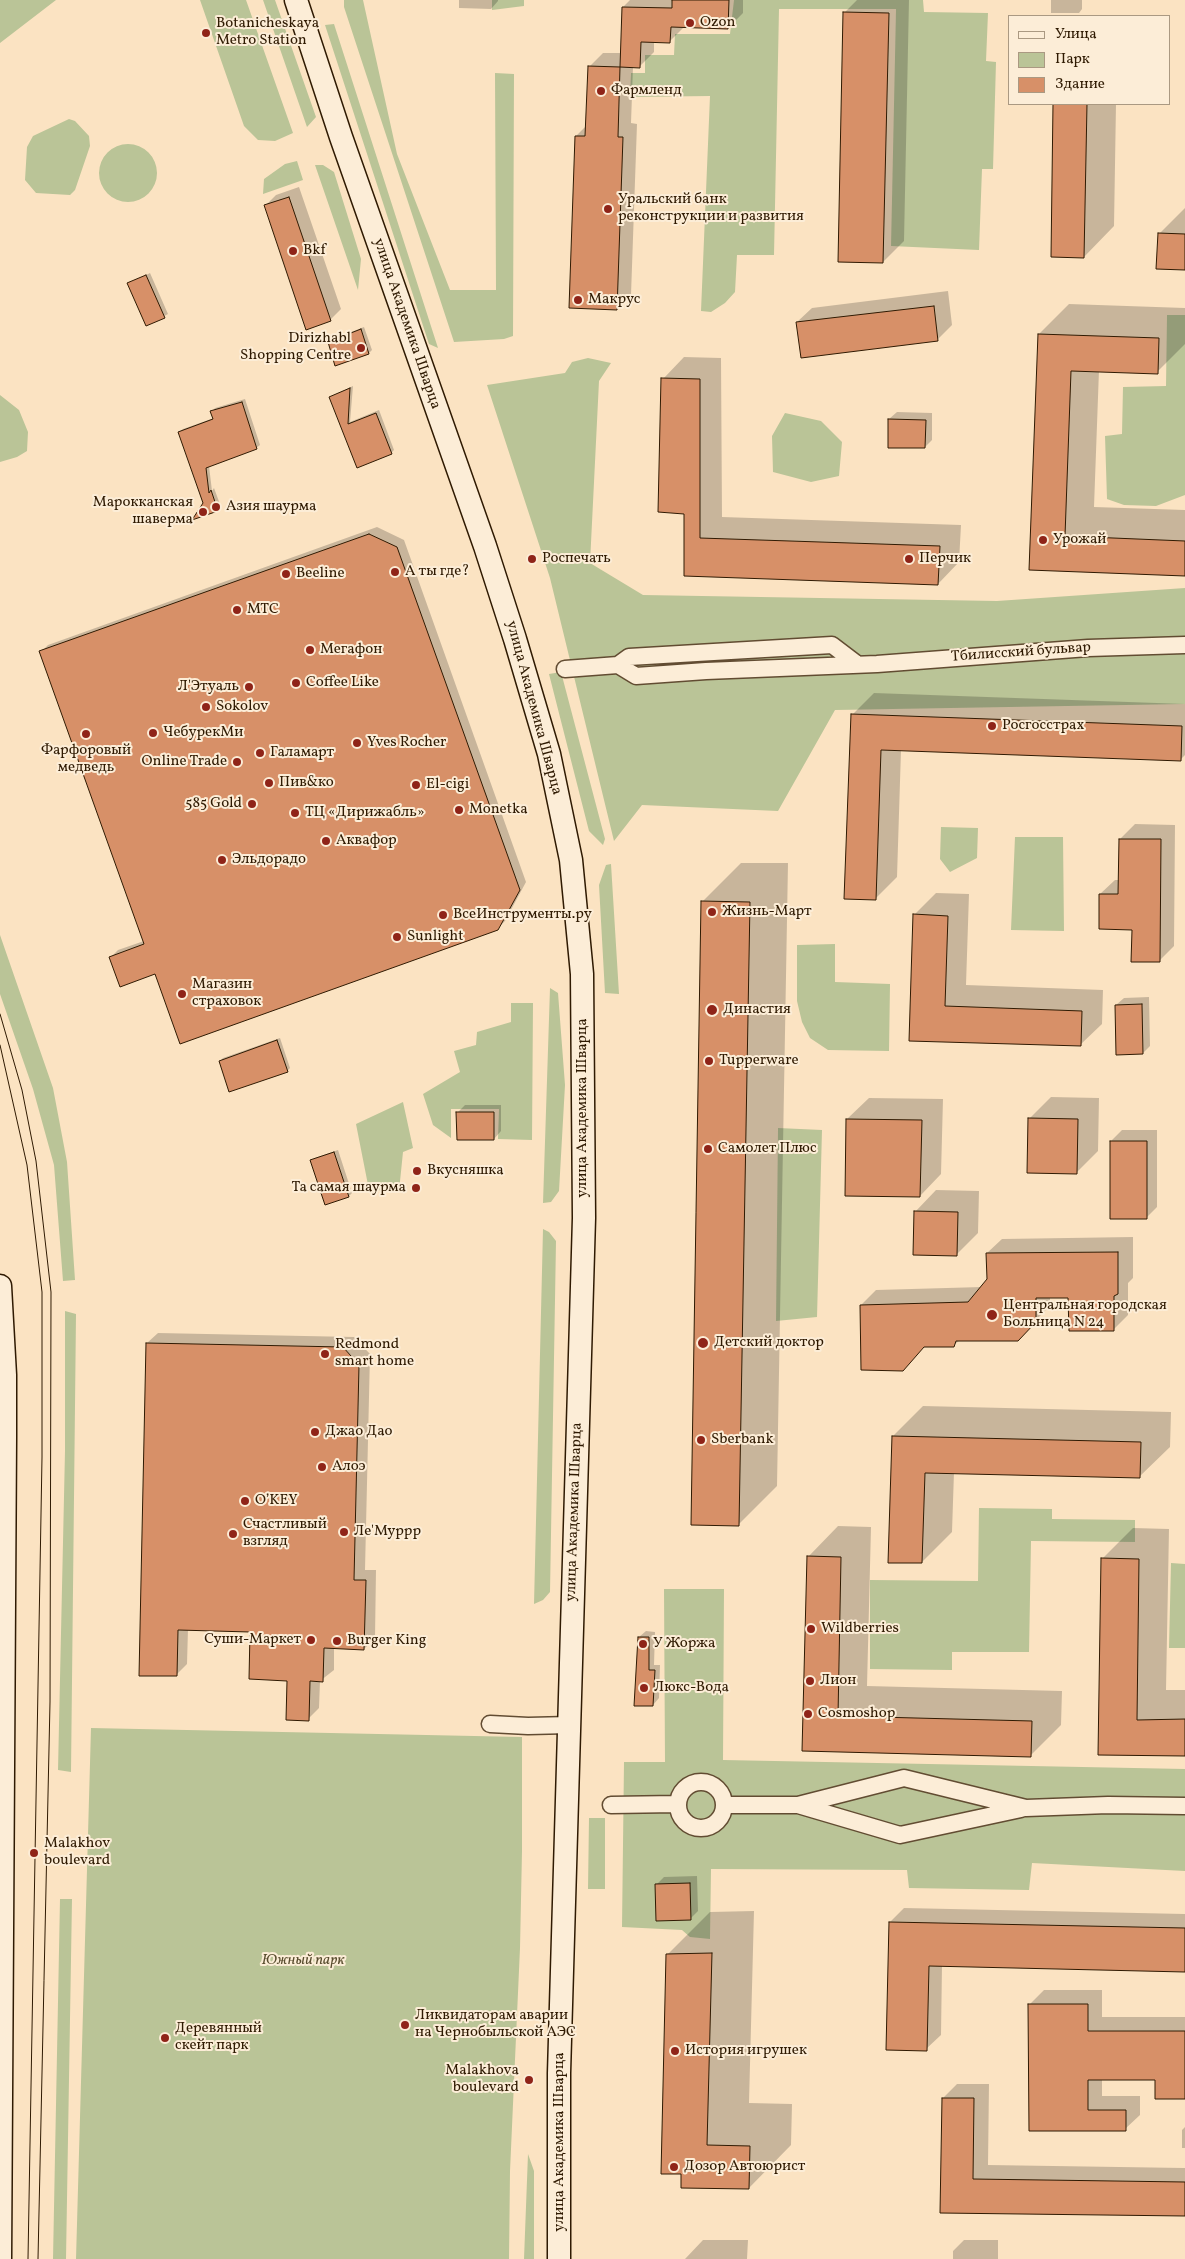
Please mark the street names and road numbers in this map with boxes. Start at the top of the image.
street label: улица Академика Шварца [368,236,444,412]
street label: улица Академика Шварца [501,619,565,797]
street label: Тбилисский бульвар [951,639,1091,667]
street label: улица Академика Шварца [574,1018,592,1198]
street label: улица Академика Шварца [563,1422,587,1602]
street label: улица Академика Шварца [551,2052,569,2232]

